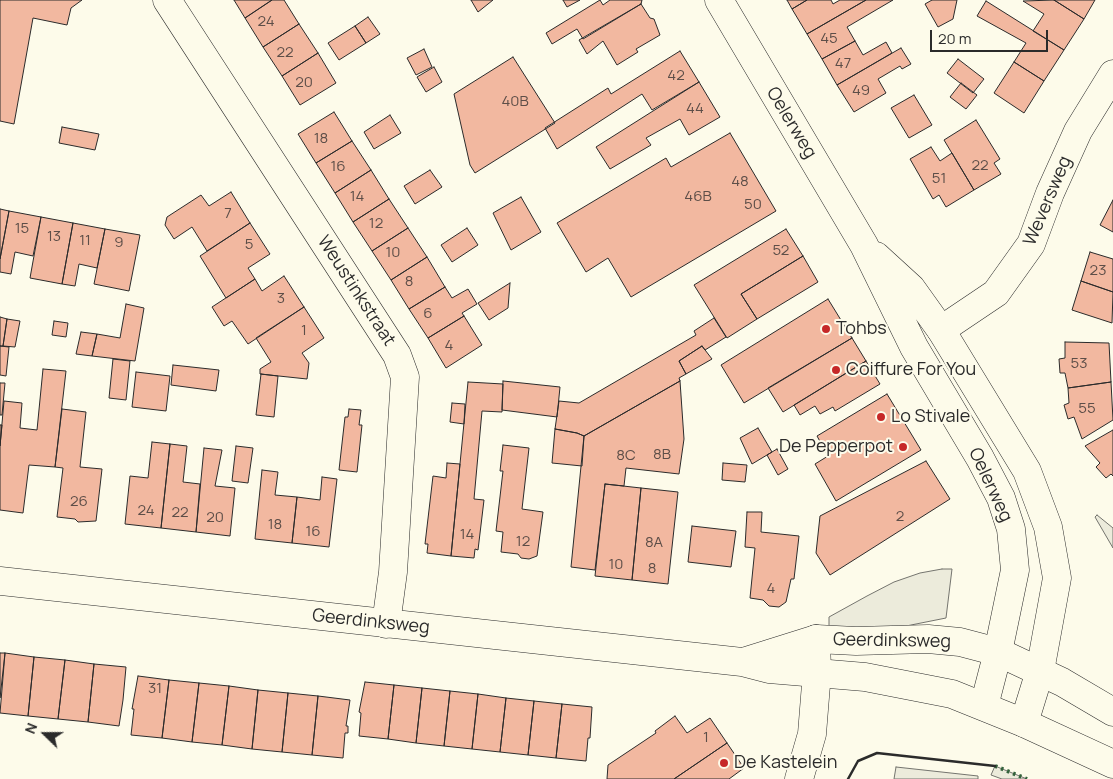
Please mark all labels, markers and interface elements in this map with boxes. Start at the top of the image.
house number: 24 [257,13,275,31]
scale bar [933,20,1050,52]
text: 20 m [938,28,971,49]
house number: 45 [820,30,838,48]
house number: 22 [276,44,294,62]
house number: 47 [835,55,851,73]
house number: 42 [667,67,685,85]
house number: 20 [295,74,313,92]
house number: 49 [852,82,870,100]
street label: Oelerweg [761,83,821,163]
house number: 40B [501,93,529,111]
house number: 44 [686,100,704,118]
house number: 18 [314,130,328,148]
street label: Weversweg [1019,153,1077,249]
house number: 22 [971,157,989,175]
house number: 16 [330,158,346,176]
house number: 51 [932,170,946,188]
house number: 48 [731,173,749,191]
house number: 14 [350,188,364,206]
house number: 46B [684,188,712,206]
house number: 50 [744,196,762,214]
house number: 7 [224,205,232,223]
house number: 12 [369,215,383,233]
house number: 15 [15,220,29,238]
house number: 13 [47,228,61,246]
house number: 11 [79,232,91,250]
street label: Weustinkstraat [312,232,400,350]
house number: 9 [114,234,124,252]
house number: 5 [245,236,253,254]
house number: 52 [773,242,789,260]
house number: 10 [386,244,400,262]
house number: 23 [1090,262,1106,280]
house number: 8 [405,273,413,291]
house number: 3 [277,290,285,308]
house number: 6 [423,305,433,323]
place label: Tohbs [836,318,887,340]
house number: 1 [301,322,307,340]
marker: Tohbs [820,323,832,335]
house number: 4 [445,337,453,355]
house number: 53 [1071,355,1087,373]
place label: Coiffure For You [846,359,976,381]
marker: Coiffure For You [830,364,842,376]
house number: 55 [1078,400,1096,418]
place label: Lo Stivale [891,406,970,428]
marker: Lo Stivale [875,411,887,423]
place label: De Pepperpot [779,436,893,458]
marker: De Pepperpot [897,441,909,453]
street label: Oelerweg [963,444,1017,526]
house number: 8B [653,446,671,464]
house number: 8C [616,447,636,465]
house number: 26 [70,493,88,511]
house number: 24 [137,502,155,520]
house number: 22 [171,504,189,522]
house number: 2 [896,508,904,526]
house number: 20 [206,509,224,527]
house number: 18 [268,516,282,534]
house number: 16 [305,523,321,541]
house number: 14 [460,526,474,544]
house number: 12 [516,533,530,551]
house number: 8A [645,534,663,552]
house number: 10 [609,556,623,574]
house number: 8 [648,560,656,578]
house number: 4 [767,580,775,598]
street label: Geerdinksweg [311,605,431,639]
street label: Geerdinksweg [833,629,951,653]
house number: 31 [148,680,162,698]
north arrow [20,709,70,759]
text: N [20,720,41,736]
house number: 1 [703,729,709,747]
place label: De Kastelein [734,752,837,774]
marker: De Kastelein [718,757,730,769]

